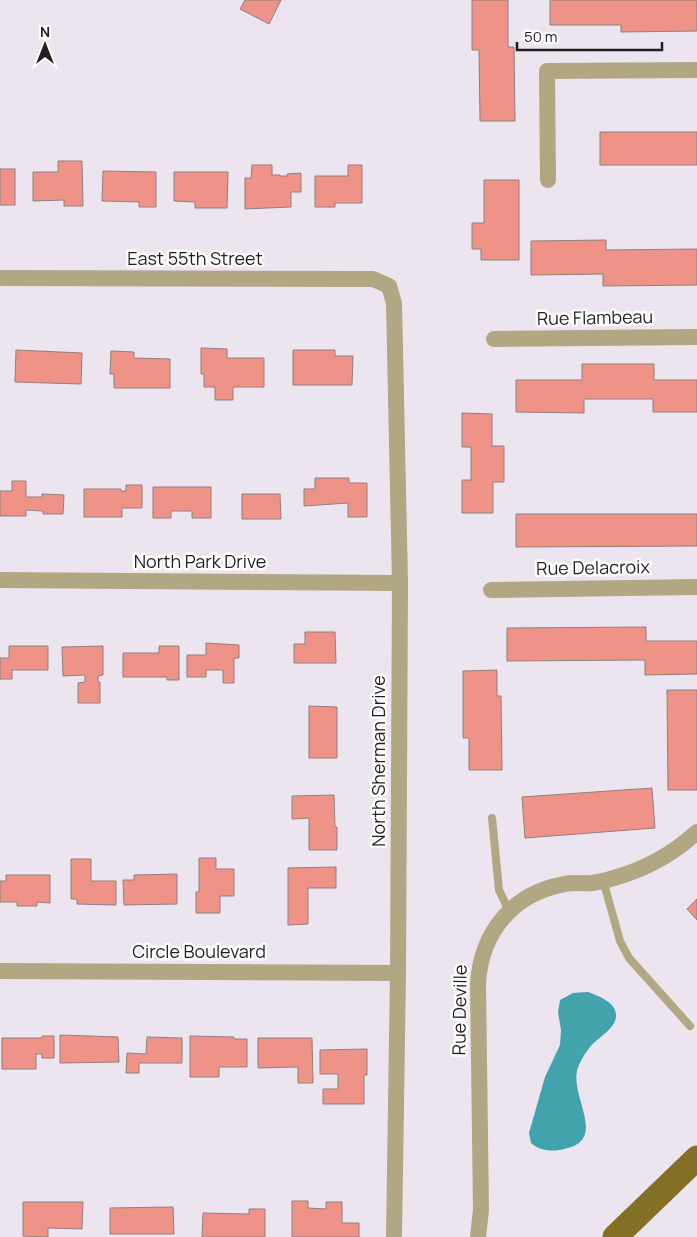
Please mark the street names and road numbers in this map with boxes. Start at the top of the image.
street label: East 55th Street [127,246,263,270]
street label: Rue Flambeau [537,304,653,330]
street label: North Park Drive [134,549,266,573]
street label: Rue Delacroix [536,554,650,580]
street label: North Sherman Drive [366,675,390,847]
street label: Circle Boulevard [132,939,266,963]
street label: Rue Deville [446,964,472,1056]

